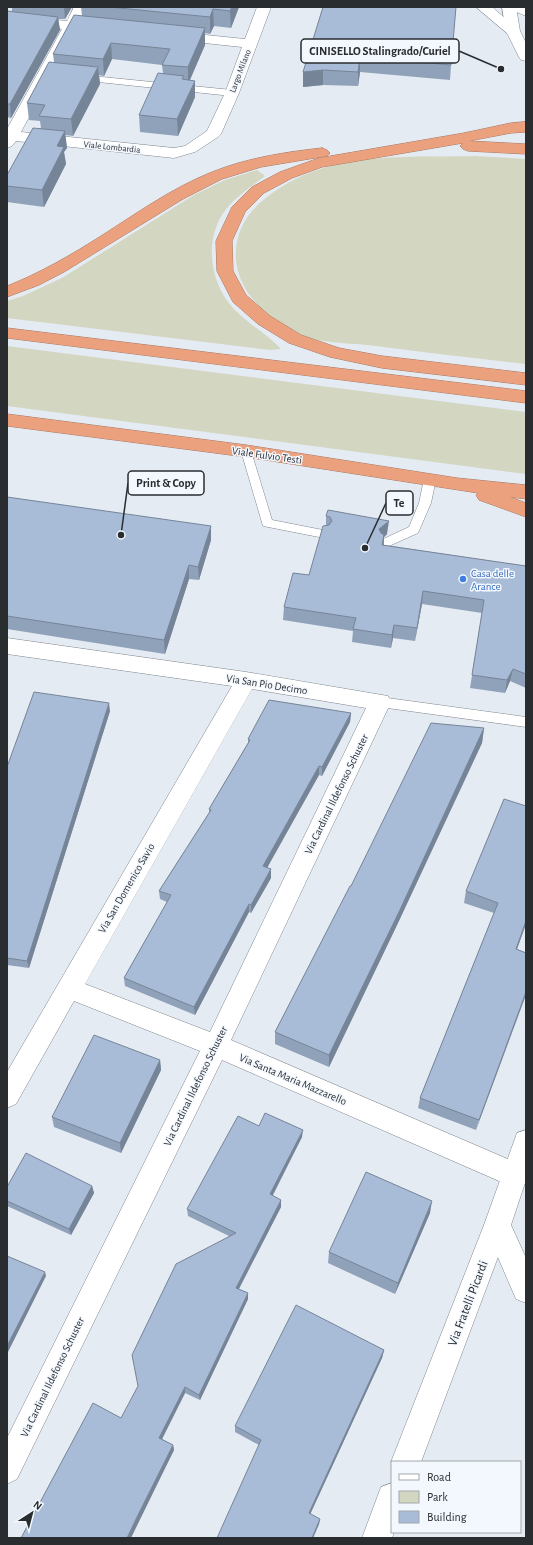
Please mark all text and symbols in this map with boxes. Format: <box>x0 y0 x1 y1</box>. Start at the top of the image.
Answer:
callout: CINISELLO Stalingrado/Curiel <box>301 39 459 63</box>
text: CINISELLO Stalingrado/Curiel <box>309 45 451 57</box>
street label: Largo Milano <box>228 48 253 94</box>
street label: Viale Lombardia <box>83 140 141 155</box>
street label: Viale Fulvio Testi <box>231 445 303 466</box>
callout: Print & Copy <box>128 471 204 495</box>
text: Print & Copy <box>136 477 197 490</box>
callout: Te <box>386 491 413 515</box>
text: Te <box>394 497 405 509</box>
place label: Casa delle Arance <box>471 568 514 592</box>
marker: Casa delle Arance <box>458 574 468 584</box>
street label: Via San Pio Decimo <box>226 673 308 696</box>
street label: Via Cardinal Ildefonso Schuster <box>303 732 371 856</box>
street label: Via San Domenico Savio <box>96 841 157 935</box>
street label: Via Cardinal Ildefonso Schuster <box>162 1024 230 1148</box>
street label: Via Santa Maria Mazzarello <box>237 1052 348 1107</box>
street label: Via Fratelli Picardi <box>446 1259 491 1348</box>
street label: Via Cardinal Ildefonso Schuster <box>19 1315 87 1439</box>
legend <box>391 1461 521 1533</box>
text: Road <box>427 1471 451 1483</box>
text: Park <box>427 1491 448 1503</box>
north arrow <box>12 1493 52 1533</box>
text: N <box>31 1499 44 1512</box>
text: Building <box>427 1511 467 1523</box>

